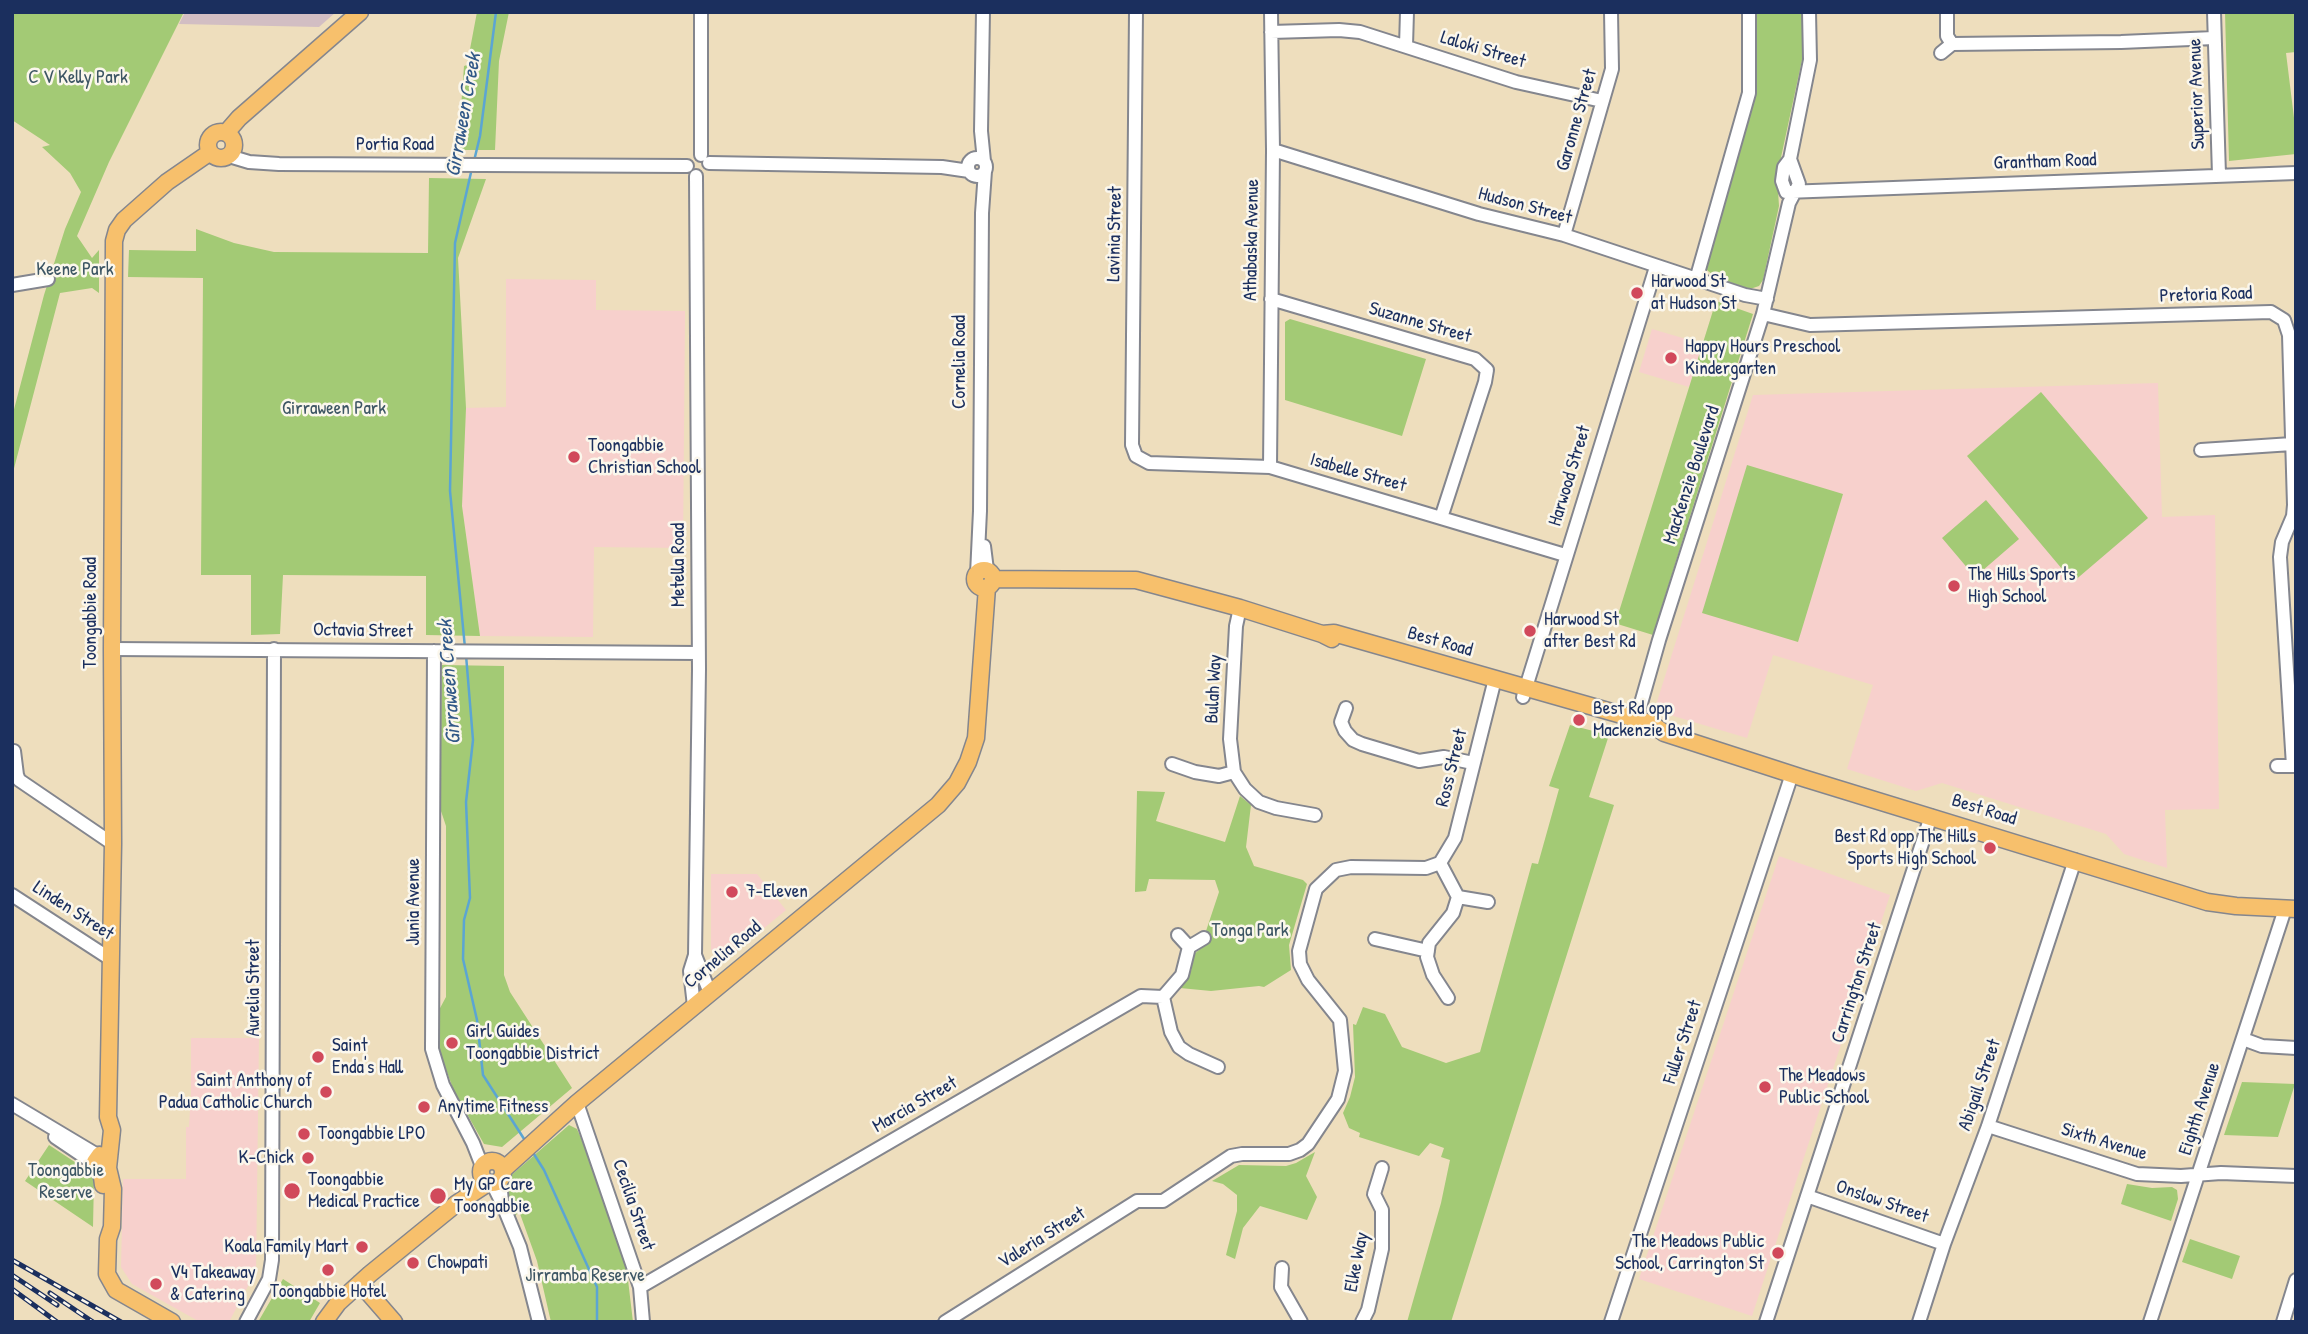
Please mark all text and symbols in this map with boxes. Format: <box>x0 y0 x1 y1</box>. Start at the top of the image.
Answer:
street label: Laloki Street <box>1438 26 1528 74</box>
street label: Superior Avenue <box>2184 38 2210 150</box>
water label: Girraween Creek <box>441 51 487 179</box>
street label: Garonne Street <box>1552 66 1602 174</box>
park label: C V Kelly Park <box>28 67 128 89</box>
street label: Portia Road <box>356 134 434 156</box>
street label: Grantham Road <box>1993 149 2097 175</box>
street label: Athabaska Avenue <box>1240 179 1264 301</box>
street label: Hudson Street <box>1476 183 1574 229</box>
street label: Lavinia Street <box>1103 186 1127 282</box>
park label: Keene Park <box>36 259 114 281</box>
place label: Harwood St at Hudson St <box>1651 271 1736 315</box>
street label: Pretoria Road <box>2159 282 2253 308</box>
marker: Harwood St at Hudson St <box>1629 285 1645 301</box>
street label: Suzanne Street <box>1366 298 1474 348</box>
street label: Cornelia Road <box>949 315 971 409</box>
place label: Happy Hours Preschool Kindergarten <box>1685 336 1840 380</box>
marker: Happy Hours Preschool Kindergarten <box>1663 350 1679 366</box>
park label: Girraween Park <box>282 398 386 420</box>
street label: MacKenzie Boulevard <box>1659 403 1725 547</box>
street label: Harwood Street <box>1544 423 1596 529</box>
place label: Toongabbie Christian School <box>588 435 701 479</box>
street label: Isabelle Street <box>1307 448 1409 498</box>
marker: Toongabbie Christian School <box>566 449 582 465</box>
street label: Metella Road <box>668 523 690 607</box>
street label: Toongabbie Road <box>80 557 102 669</box>
place label: The Hills Sports High School <box>1968 564 2076 608</box>
marker: The Hills Sports High School <box>1946 578 1962 594</box>
place label: Harwood St after Best Rd <box>1544 609 1636 653</box>
street label: Octavia Street <box>313 619 413 643</box>
water label: Girraween Creek <box>433 619 467 745</box>
street label: Best Road <box>1405 622 1475 662</box>
marker: Harwood St after Best Rd <box>1522 623 1538 639</box>
street label: Bulah Way <box>1201 654 1227 724</box>
place label: Best Rd opp Mackenzie Bvd <box>1593 698 1692 742</box>
marker: Best Rd opp Mackenzie Bvd <box>1571 712 1587 728</box>
street label: Ross Street <box>1431 727 1473 809</box>
street label: Best Road <box>1949 789 2019 831</box>
place label: Best Rd opp The Hills Sports High School <box>1834 826 1976 870</box>
marker: Best Rd opp The Hills Sports High School <box>1982 840 1998 856</box>
street label: Junia Avenue <box>403 858 425 946</box>
street label: Linden Street <box>28 876 118 946</box>
place label: 7-Eleven <box>746 881 808 903</box>
marker: 7-Eleven <box>724 884 740 900</box>
street label: Cornelia Road <box>680 916 766 994</box>
park label: Tonga Park <box>1211 920 1289 942</box>
street label: Carrington Street <box>1827 920 1887 1046</box>
street label: Aurelia Street <box>243 939 265 1037</box>
street label: Fuller Street <box>1659 997 1707 1087</box>
place label: Girl Guides Toongabbie District <box>466 1021 599 1065</box>
place label: Saint Enda's Hall <box>332 1035 403 1079</box>
marker: Girl Guides Toongabbie District <box>444 1035 460 1051</box>
street label: Abigail Street <box>1954 1036 2006 1134</box>
marker: Saint Enda's Hall <box>310 1049 326 1065</box>
street label: Eighth Avenue <box>2174 1060 2226 1158</box>
place label: The Meadows Public School <box>1779 1065 1869 1109</box>
place label: Saint Anthony of Padua Catholic Church <box>159 1070 312 1114</box>
street label: Marcia Street <box>869 1072 961 1138</box>
marker: The Meadows Public School <box>1757 1079 1773 1095</box>
marker: Saint Anthony of Padua Catholic Church <box>318 1084 334 1100</box>
place label: Anytime Fitness <box>438 1096 548 1118</box>
marker: Anytime Fitness <box>416 1099 432 1115</box>
street label: Sixth Avenue <box>2058 1118 2150 1166</box>
place label: Toongabbie LPO <box>318 1123 425 1145</box>
marker: Toongabbie LPO <box>296 1126 312 1142</box>
place label: K-Chick <box>238 1147 294 1169</box>
marker: K-Chick <box>300 1150 316 1166</box>
street label: Cecilia Street <box>607 1156 659 1254</box>
park label: Toongabbie Reserve <box>28 1160 104 1204</box>
place label: Toongabbie Medical Practice <box>308 1169 420 1213</box>
place label: My GP Care Toongabbie <box>454 1174 533 1218</box>
street label: Onslow Street <box>1833 1175 1931 1229</box>
marker: Toongabbie Medical Practice <box>282 1181 302 1201</box>
marker: My GP Care Toongabbie <box>428 1186 448 1206</box>
street label: Valeria Street <box>994 1202 1090 1274</box>
street label: Elke Way <box>1340 1230 1374 1294</box>
place label: The Meadows Public School, Carrington St <box>1615 1231 1764 1275</box>
place label: Koala Family Mart <box>224 1236 348 1258</box>
marker: Koala Family Mart <box>354 1239 370 1255</box>
marker: The Meadows Public School, Carrington St <box>1770 1245 1786 1261</box>
place label: Chowpati <box>427 1252 488 1274</box>
marker: Chowpati <box>405 1255 421 1271</box>
place label: V4 Takeaway & Catering <box>170 1262 256 1306</box>
marker: Toongabbie Hotel <box>320 1262 336 1278</box>
park label: Jirramba Reserve <box>525 1265 645 1287</box>
marker: V4 Takeaway & Catering <box>148 1276 164 1292</box>
place label: Toongabbie Hotel <box>270 1281 386 1303</box>

